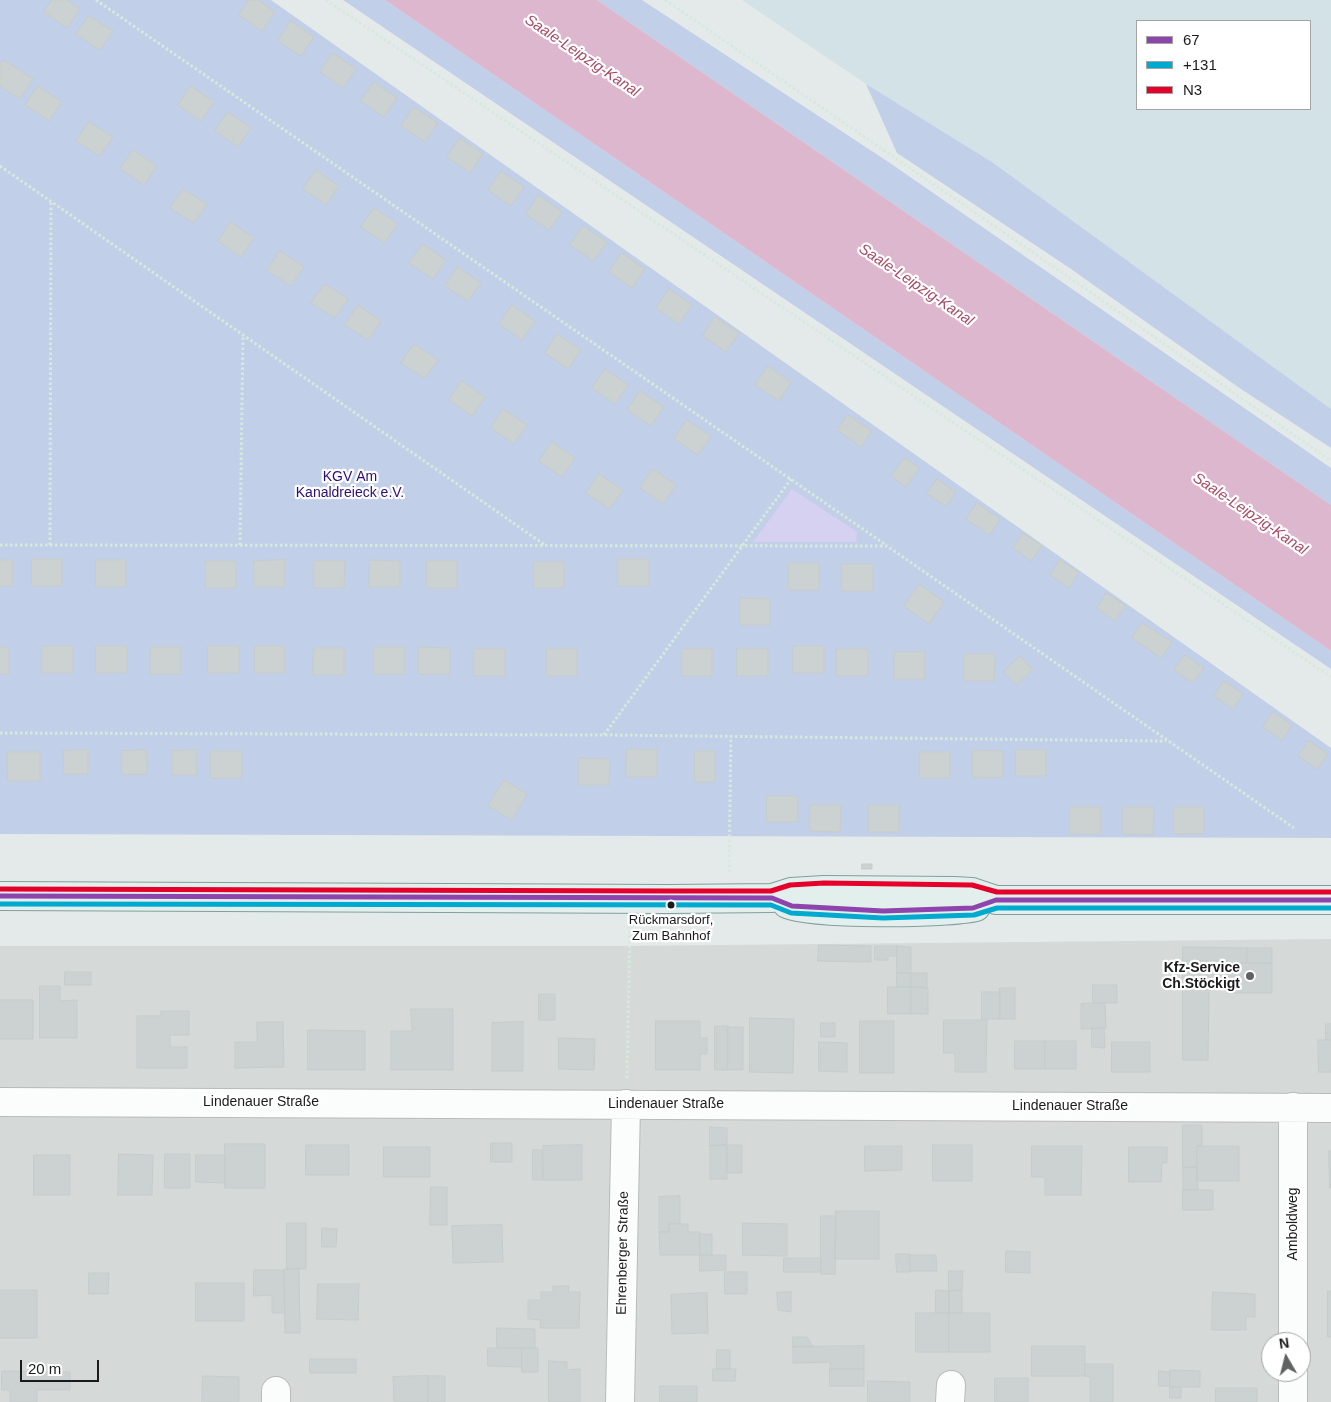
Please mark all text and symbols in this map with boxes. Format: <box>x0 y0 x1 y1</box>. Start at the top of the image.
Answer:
water label: Saale-Leipzig-Kanal <box>521 11 643 101</box>
legend <box>1136 20 1311 110</box>
text: 67 <box>1183 31 1200 48</box>
text: +131 <box>1183 56 1217 73</box>
text: N3 <box>1183 81 1202 98</box>
water label: Saale-Leipzig-Kanal <box>855 240 977 330</box>
park label: KGV Am Kanaldreieck e.V. <box>296 469 404 502</box>
water label: Saale-Leipzig-Kanal <box>1189 469 1311 559</box>
marker: Rückmarsdorf, Zum Bahnhof <box>666 900 676 910</box>
place label: Rückmarsdorf, Zum Bahnhof <box>629 912 713 943</box>
place label: Kfz-Service Ch.Stöckigt <box>1162 960 1240 992</box>
marker: Kfz-Service Ch.Stöckigt <box>1244 970 1256 982</box>
street label: Lindenauer Straße <box>203 1094 319 1110</box>
street label: Lindenauer Straße <box>608 1096 724 1112</box>
street label: Lindenauer Straße <box>1012 1098 1128 1114</box>
street label: Amboldweg <box>1285 1187 1301 1261</box>
street label: Ehrenberger Straße <box>614 1191 632 1315</box>
north arrow <box>1261 1332 1311 1382</box>
text: N <box>1278 1335 1290 1352</box>
scale bar <box>22 1350 101 1382</box>
text: 20 m <box>28 1360 61 1377</box>

